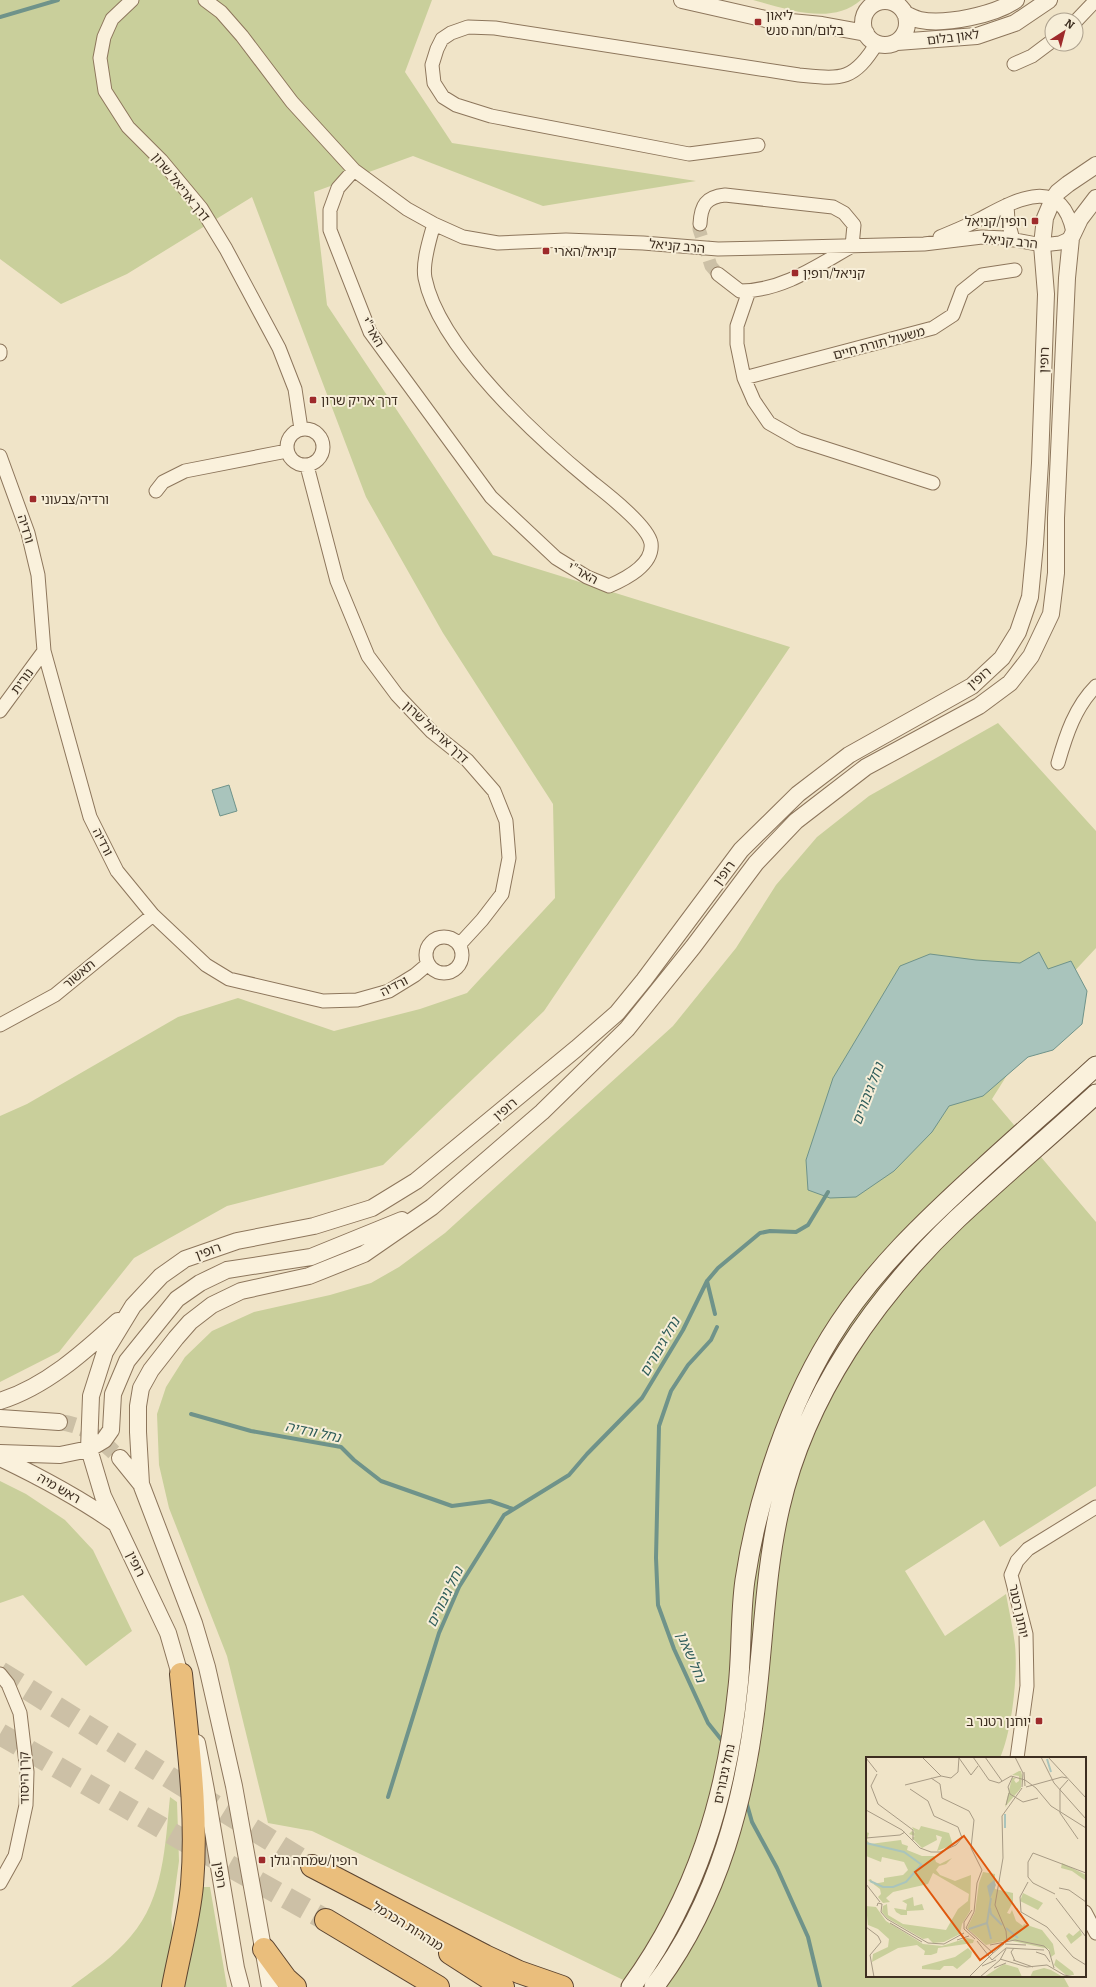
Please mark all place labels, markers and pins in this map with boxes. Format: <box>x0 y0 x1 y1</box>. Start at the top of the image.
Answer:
place label: ליאון בלום/חנה סנש <box>766 8 844 38</box>
marker: ליאון בלום/חנה סנש <box>753 17 763 27</box>
place label: רופין/קניאל <box>965 214 1027 229</box>
marker: רופין/קניאל <box>1030 216 1040 226</box>
place label: קניאל/הארי <box>554 244 617 259</box>
marker: קניאל/הארי <box>541 246 551 256</box>
place label: קניאל/רופין <box>803 266 865 281</box>
marker: קניאל/רופין <box>790 268 800 278</box>
place label: דרך אריק שרון <box>321 393 398 408</box>
marker: דרך אריק שרון <box>308 395 318 405</box>
place label: ורדיה/צבעוני <box>41 492 109 507</box>
marker: ורדיה/צבעוני <box>28 494 38 504</box>
place label: יוחנן רטנר ב <box>966 1714 1031 1729</box>
marker: יוחנן רטנר ב <box>1034 1716 1044 1726</box>
place label: רופין/שמחה גולן <box>270 1853 358 1868</box>
marker: רופין/שמחה גולן <box>257 1855 267 1865</box>

